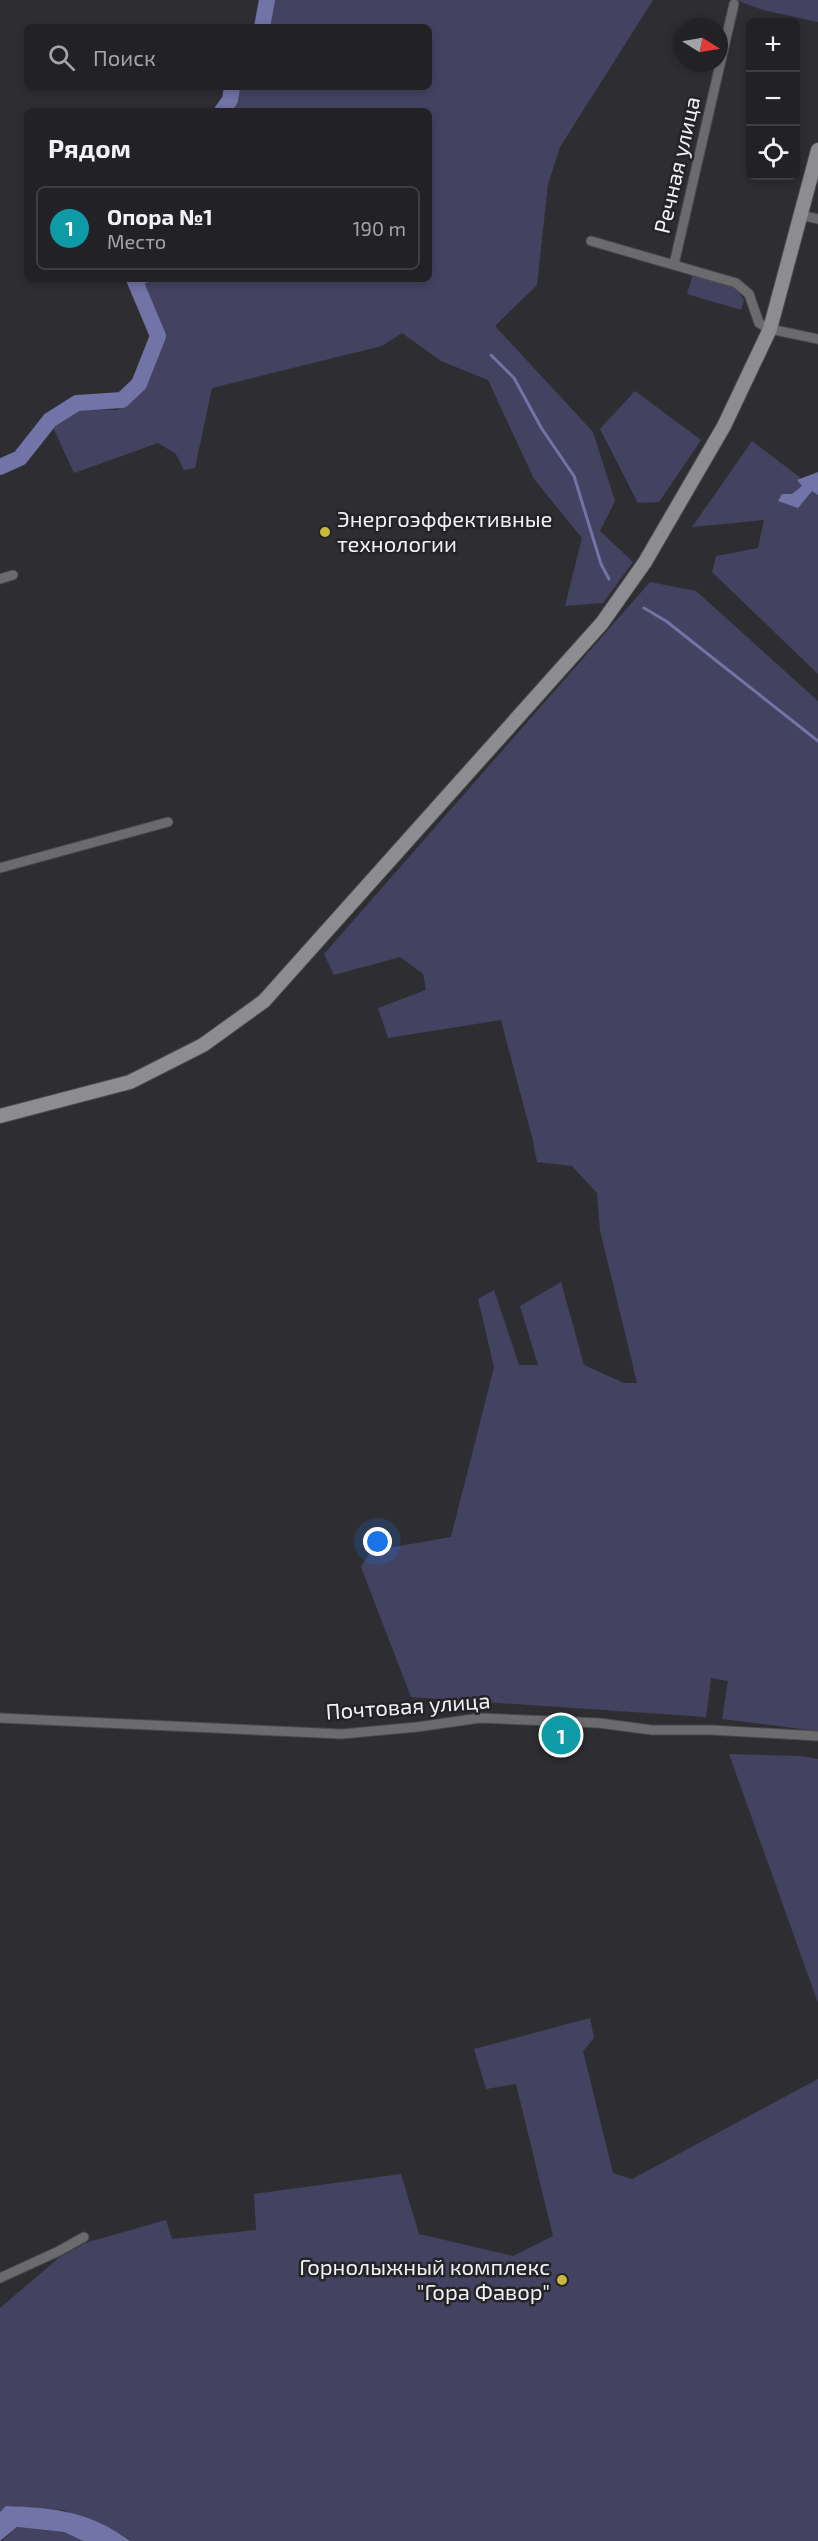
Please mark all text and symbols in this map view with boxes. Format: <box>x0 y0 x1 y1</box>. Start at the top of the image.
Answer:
north arrow <box>674 18 728 72</box>
map controls <box>746 18 800 180</box>
button: + <box>746 18 800 72</box>
search box <box>24 24 432 90</box>
icon: search <box>45 41 78 74</box>
text: Поиск <box>93 44 156 70</box>
button: − <box>746 72 800 126</box>
street label: Речная улица <box>648 94 705 236</box>
button: locate <box>746 126 800 180</box>
text: Рядом <box>48 132 131 163</box>
text: Опора №1 <box>107 203 213 229</box>
text: 1 <box>65 216 74 240</box>
text: 190 m <box>353 216 406 240</box>
text: Место <box>107 229 166 253</box>
place label: Энергоэффективные технологии <box>337 505 552 556</box>
marker: Энергоэффективные технологии <box>318 525 332 539</box>
your location <box>363 1527 392 1556</box>
street label: Почтовая улица <box>325 1686 491 1725</box>
pin: 1 <box>542 1712 580 1758</box>
place label: Горнолыжный комплекс "Гора Фавор" <box>299 2253 550 2304</box>
marker: Горнолыжный комплекс "Гора Фавор" <box>555 2273 569 2287</box>

